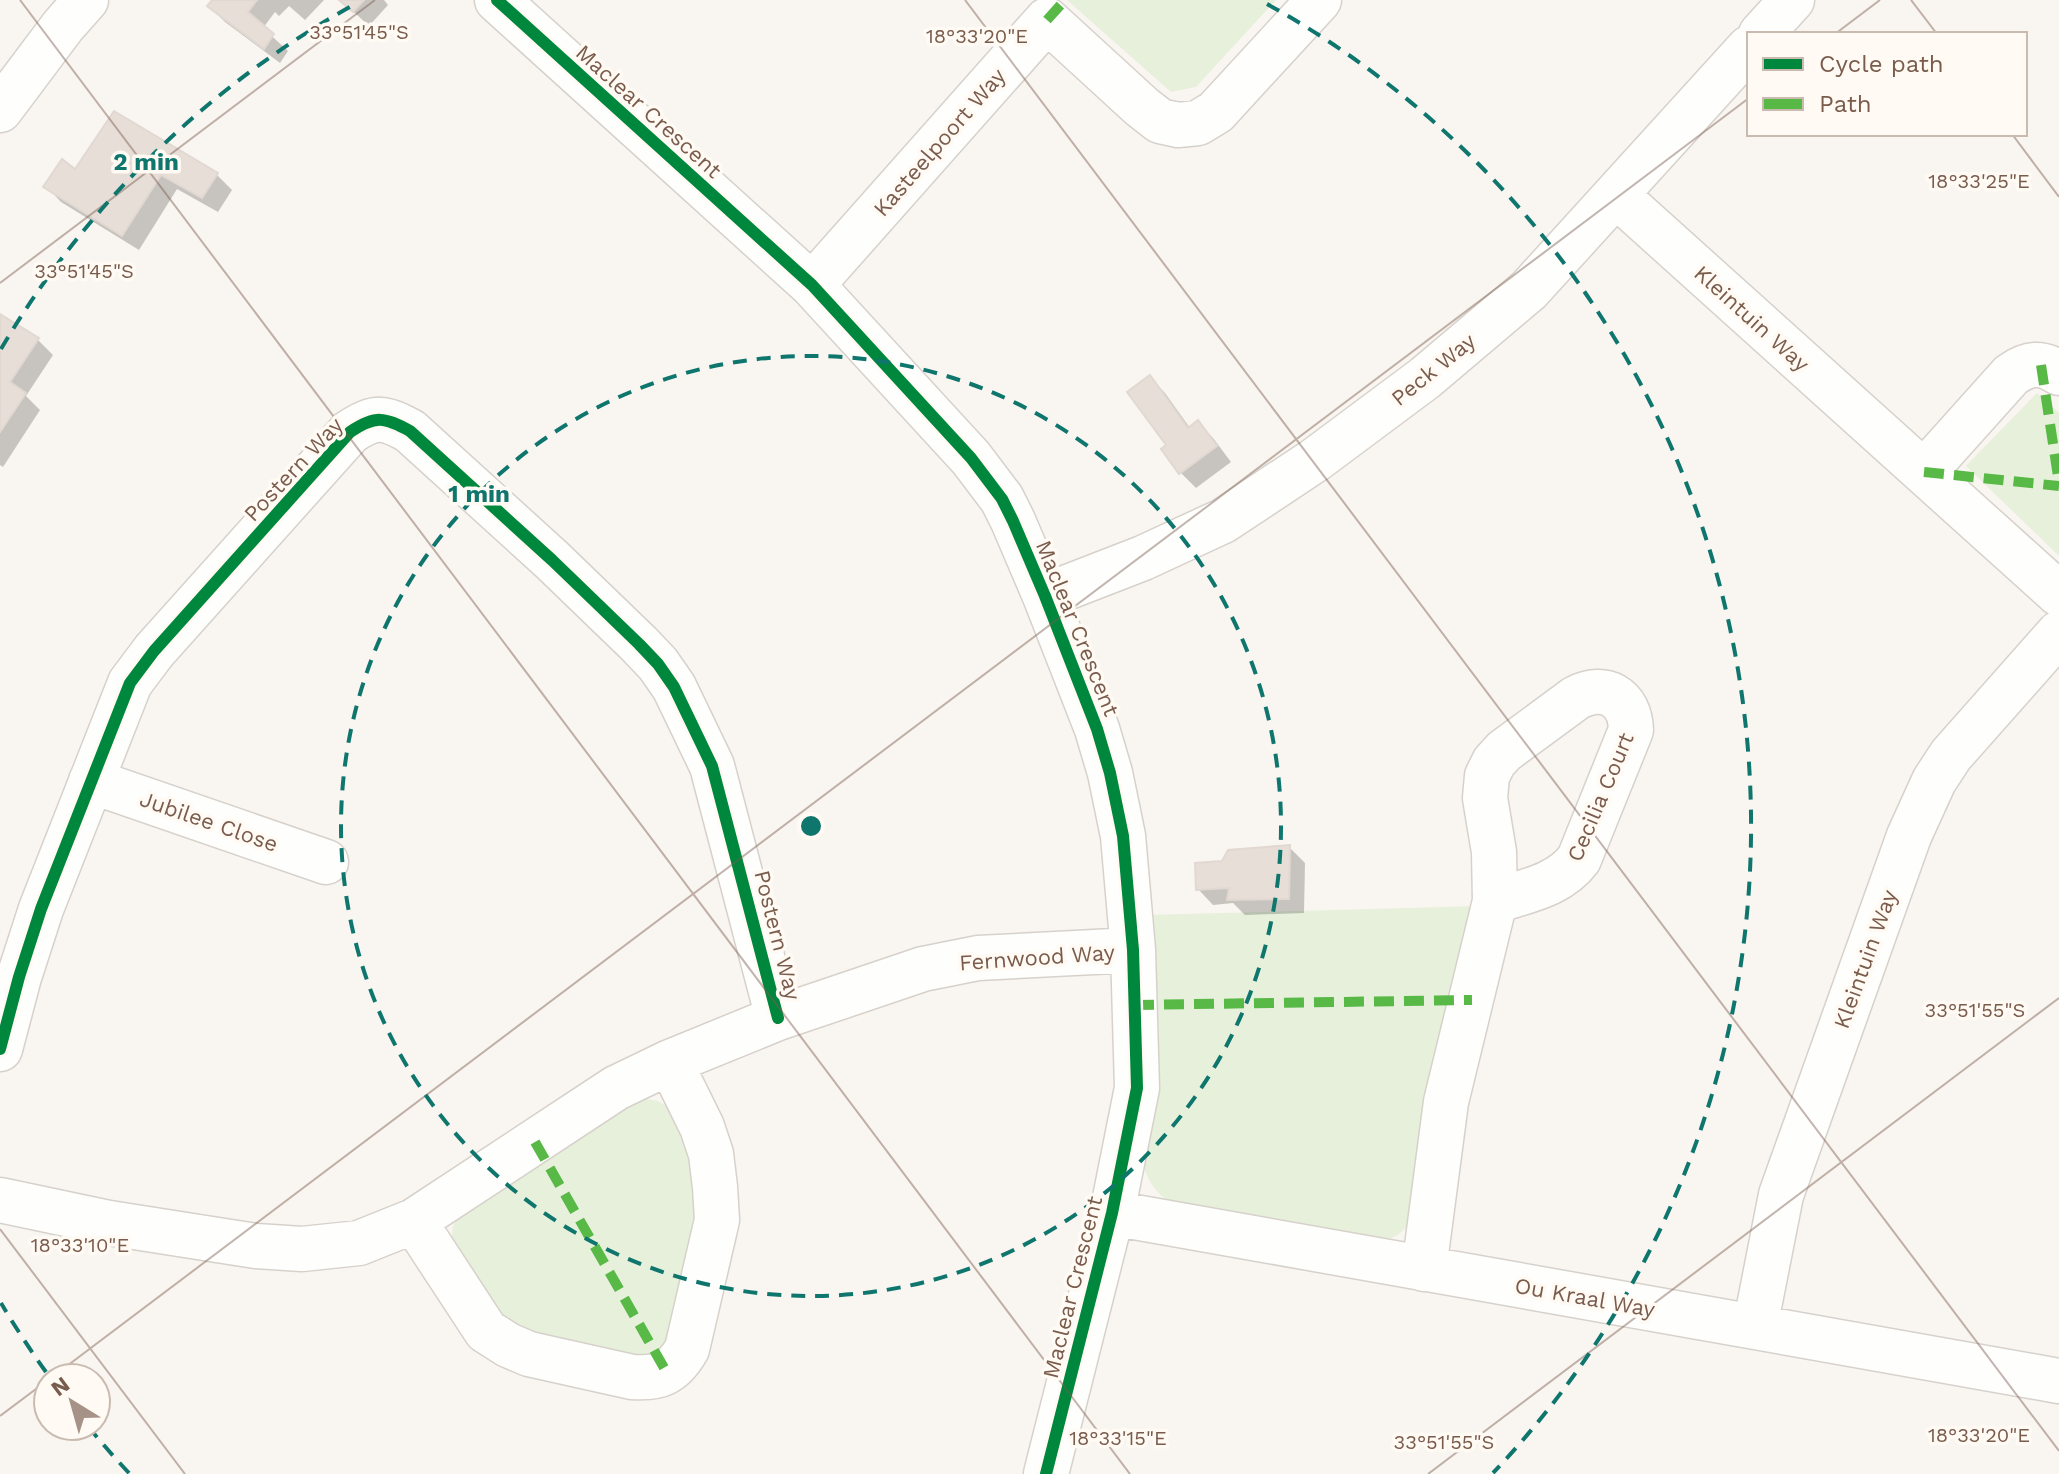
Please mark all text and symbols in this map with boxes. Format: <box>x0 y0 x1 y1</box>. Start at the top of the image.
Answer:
text: 33°51'45"S <box>309 20 409 44</box>
text: 18°33'20"E <box>926 24 1028 48</box>
legend <box>1747 32 2027 136</box>
street label: Maclear Crescent <box>571 40 727 183</box>
text: Cycle path <box>1819 50 1944 78</box>
street label: Kasteelpoort Way <box>868 63 1011 221</box>
text: Path <box>1819 90 1872 118</box>
text: 2 min <box>113 148 179 176</box>
text: 18°33'25"E <box>1928 169 2030 193</box>
text: 33°51'45"S <box>34 259 134 283</box>
street label: Kleintuin Way <box>1689 260 1815 377</box>
street label: Peck Way <box>1386 328 1481 411</box>
street label: Postern Way <box>239 412 348 526</box>
text: 1 min <box>448 480 510 508</box>
street label: Maclear Crescent <box>1031 537 1124 720</box>
street label: Cecilia Court <box>1562 729 1639 865</box>
street label: Jubilee Close <box>136 786 281 857</box>
centre of rings <box>797 812 825 840</box>
street label: Postern Way <box>749 868 806 1003</box>
street label: Kleintuin Way <box>1829 886 1902 1032</box>
street label: Fernwood Way <box>958 940 1116 975</box>
text: 33°51'55"S <box>1925 998 2025 1022</box>
street label: Maclear Crescent <box>1038 1193 1107 1381</box>
text: 18°33'10"E <box>31 1233 129 1257</box>
street label: Ou Kraal Way <box>1513 1273 1658 1322</box>
north arrow <box>32 1362 112 1442</box>
text: N <box>46 1372 74 1401</box>
text: 18°33'20"E <box>1928 1423 2030 1447</box>
text: 18°33'15"E <box>1069 1426 1167 1450</box>
text: 33°51'55"S <box>1394 1430 1494 1454</box>

